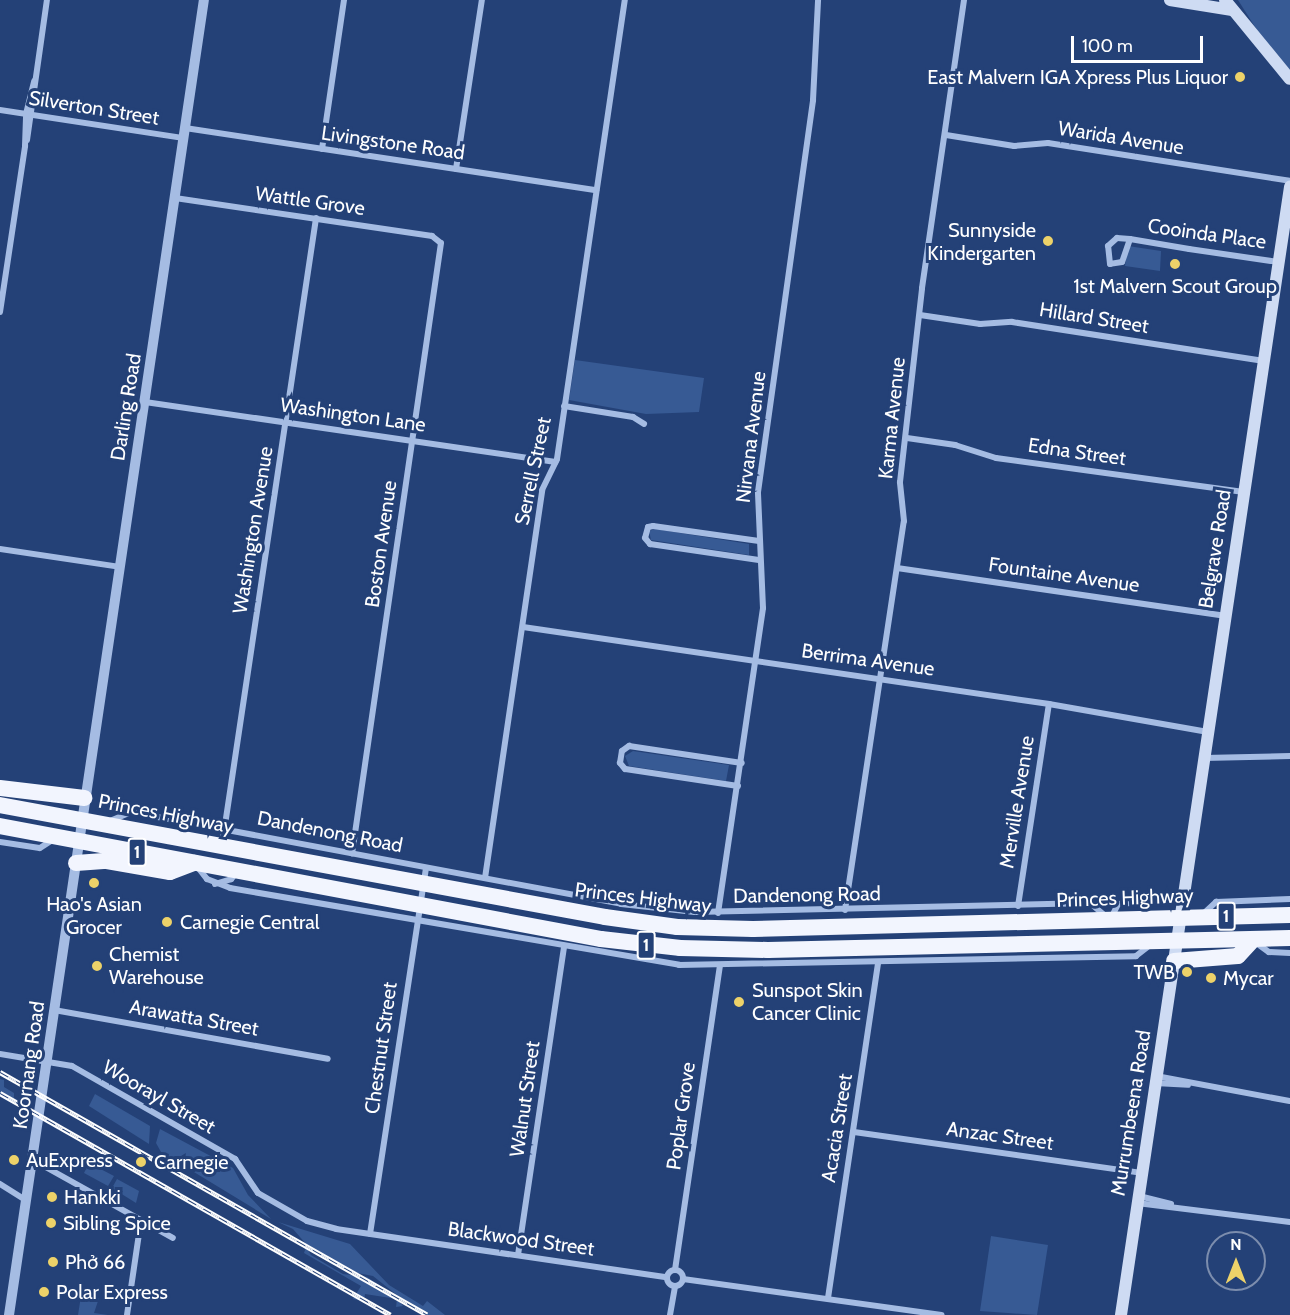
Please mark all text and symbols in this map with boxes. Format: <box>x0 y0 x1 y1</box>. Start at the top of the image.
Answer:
scale bar <box>1074 24 1206 62</box>
text: 100 m <box>1082 35 1133 57</box>
place label: East Malvern IGA Xpress Plus Liquor <box>927 65 1228 89</box>
marker: East Malvern IGA Xpress Plus Liquor <box>1233 70 1247 84</box>
street label: Silverton Street <box>27 86 161 130</box>
street label: Warida Avenue <box>1056 116 1186 160</box>
street label: Livingstone Road <box>320 121 466 165</box>
street label: Wattle Grove <box>254 181 366 221</box>
street label: Cooinda Place <box>1146 214 1268 254</box>
place label: Sunnyside Kindergarten <box>927 218 1036 265</box>
marker: Sunnyside Kindergarten <box>1041 234 1055 248</box>
marker: 1st Malvern Scout Group <box>1168 257 1182 271</box>
place label: 1st Malvern Scout Group <box>1073 274 1277 298</box>
street label: Hillard Street <box>1038 298 1150 338</box>
street label: Darling Road <box>106 352 146 462</box>
street label: Karma Avenue <box>874 356 910 480</box>
street label: Nirvana Avenue <box>731 370 771 504</box>
street label: Washington Lane <box>279 393 427 437</box>
street label: Serrell Street <box>510 415 556 527</box>
street label: Edna Street <box>1027 433 1127 471</box>
street label: Washington Avenue <box>228 445 278 615</box>
street label: Boston Avenue <box>360 479 402 609</box>
street label: Belgrave Road <box>1194 488 1236 610</box>
street label: Fountaine Avenue <box>987 553 1141 597</box>
street label: Berrima Avenue <box>800 639 936 681</box>
street label: Merville Avenue <box>995 734 1039 870</box>
street label: Princes Highway <box>96 789 236 839</box>
street label: Dandenong Road <box>255 806 405 858</box>
road number: 1 <box>126 837 148 867</box>
marker: Hao's Asian Grocer <box>87 876 101 890</box>
street label: Princes Highway <box>573 878 713 918</box>
street label: Dandenong Road <box>733 882 881 908</box>
street label: Princes Highway <box>1056 884 1194 912</box>
place label: Hao's Asian Grocer <box>46 892 142 939</box>
road number: 1 <box>1216 901 1236 931</box>
place label: Carnegie Central <box>180 910 320 934</box>
marker: Carnegie Central <box>158 913 176 931</box>
road number: 1 <box>636 930 656 960</box>
place label: Chemist Warehouse <box>109 942 204 989</box>
marker: Chemist Warehouse <box>90 959 104 973</box>
place label: TWB <box>1133 960 1175 984</box>
marker: TWB <box>1180 965 1194 979</box>
place label: Mycar <box>1223 966 1274 990</box>
marker: Mycar <box>1204 971 1218 985</box>
place label: Sunspot Skin Cancer Clinic <box>752 978 863 1025</box>
street label: Chestnut Street <box>360 981 402 1115</box>
marker: Sunspot Skin Cancer Clinic <box>730 993 748 1011</box>
street label: Arawatta Street <box>128 995 260 1041</box>
street label: Koornang Road <box>8 1000 50 1130</box>
street label: Murrumbeena Road <box>1106 1028 1156 1198</box>
street label: Walnut Street <box>505 1040 545 1158</box>
street label: Woorayl Street <box>98 1055 220 1139</box>
street label: Poplar Grove <box>662 1061 700 1171</box>
street label: Acacia Street <box>817 1072 857 1184</box>
street label: Anzac Street <box>945 1117 1055 1155</box>
place label: AuExpress <box>26 1148 113 1172</box>
place label: Carnegie <box>154 1150 228 1174</box>
marker: AuExpress <box>7 1153 21 1167</box>
marker: Carnegie <box>132 1153 150 1171</box>
place label: Hankki <box>64 1185 121 1209</box>
marker: Hankki <box>45 1190 59 1204</box>
place label: Sibling Spice <box>63 1211 171 1235</box>
marker: Sibling Spice <box>44 1216 58 1230</box>
street label: Blackwood Street <box>446 1217 596 1261</box>
north arrow <box>1206 1231 1266 1291</box>
text: N <box>1230 1235 1242 1254</box>
place label: Phở 66 <box>65 1250 125 1274</box>
marker: Phở 66 <box>46 1255 60 1269</box>
place label: Polar Express <box>56 1280 168 1304</box>
marker: Polar Express <box>37 1285 51 1299</box>

